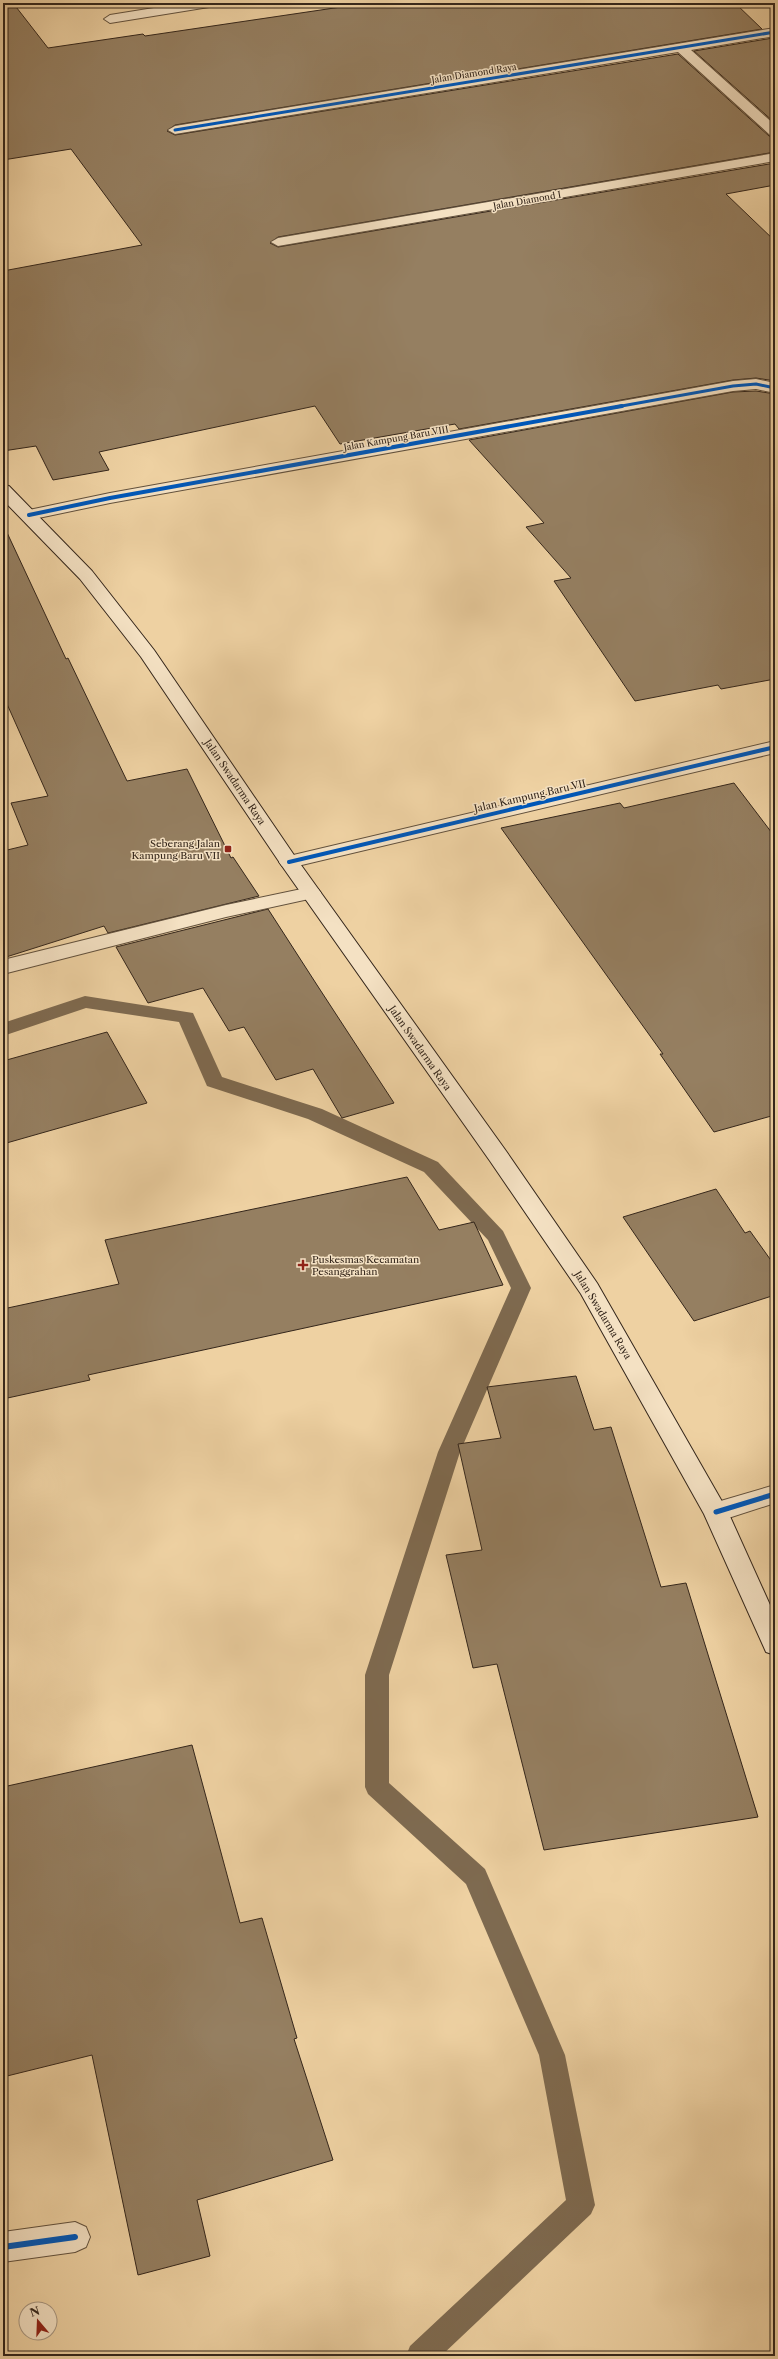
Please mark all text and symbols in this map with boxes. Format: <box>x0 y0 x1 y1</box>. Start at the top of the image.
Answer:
street label: Jalan Diamond Raya <box>429 61 518 85</box>
street label: Jalan Diamond I <box>490 189 562 212</box>
street label: Jalan Kampung Baru VIII <box>341 423 449 453</box>
street label: Jalan Swadarma Raya <box>200 735 269 828</box>
street label: Jalan Kampung Baru VII <box>471 777 587 816</box>
place label: Seberang Jalan Kampung Baru VII <box>131 837 221 862</box>
marker: Seberang Jalan Kampung Baru VII <box>223 844 233 854</box>
street label: Jalan Swadarma Raya <box>385 1001 455 1094</box>
place label: Puskesmas Kecamatan Pesanggrahan <box>312 1253 420 1278</box>
marker: Puskesmas Kecamatan Pesanggrahan <box>297 1259 309 1271</box>
street label: Jalan Swadarma Raya <box>570 1267 635 1362</box>
north arrow <box>18 2301 58 2341</box>
text: N <box>28 2303 42 2320</box>

